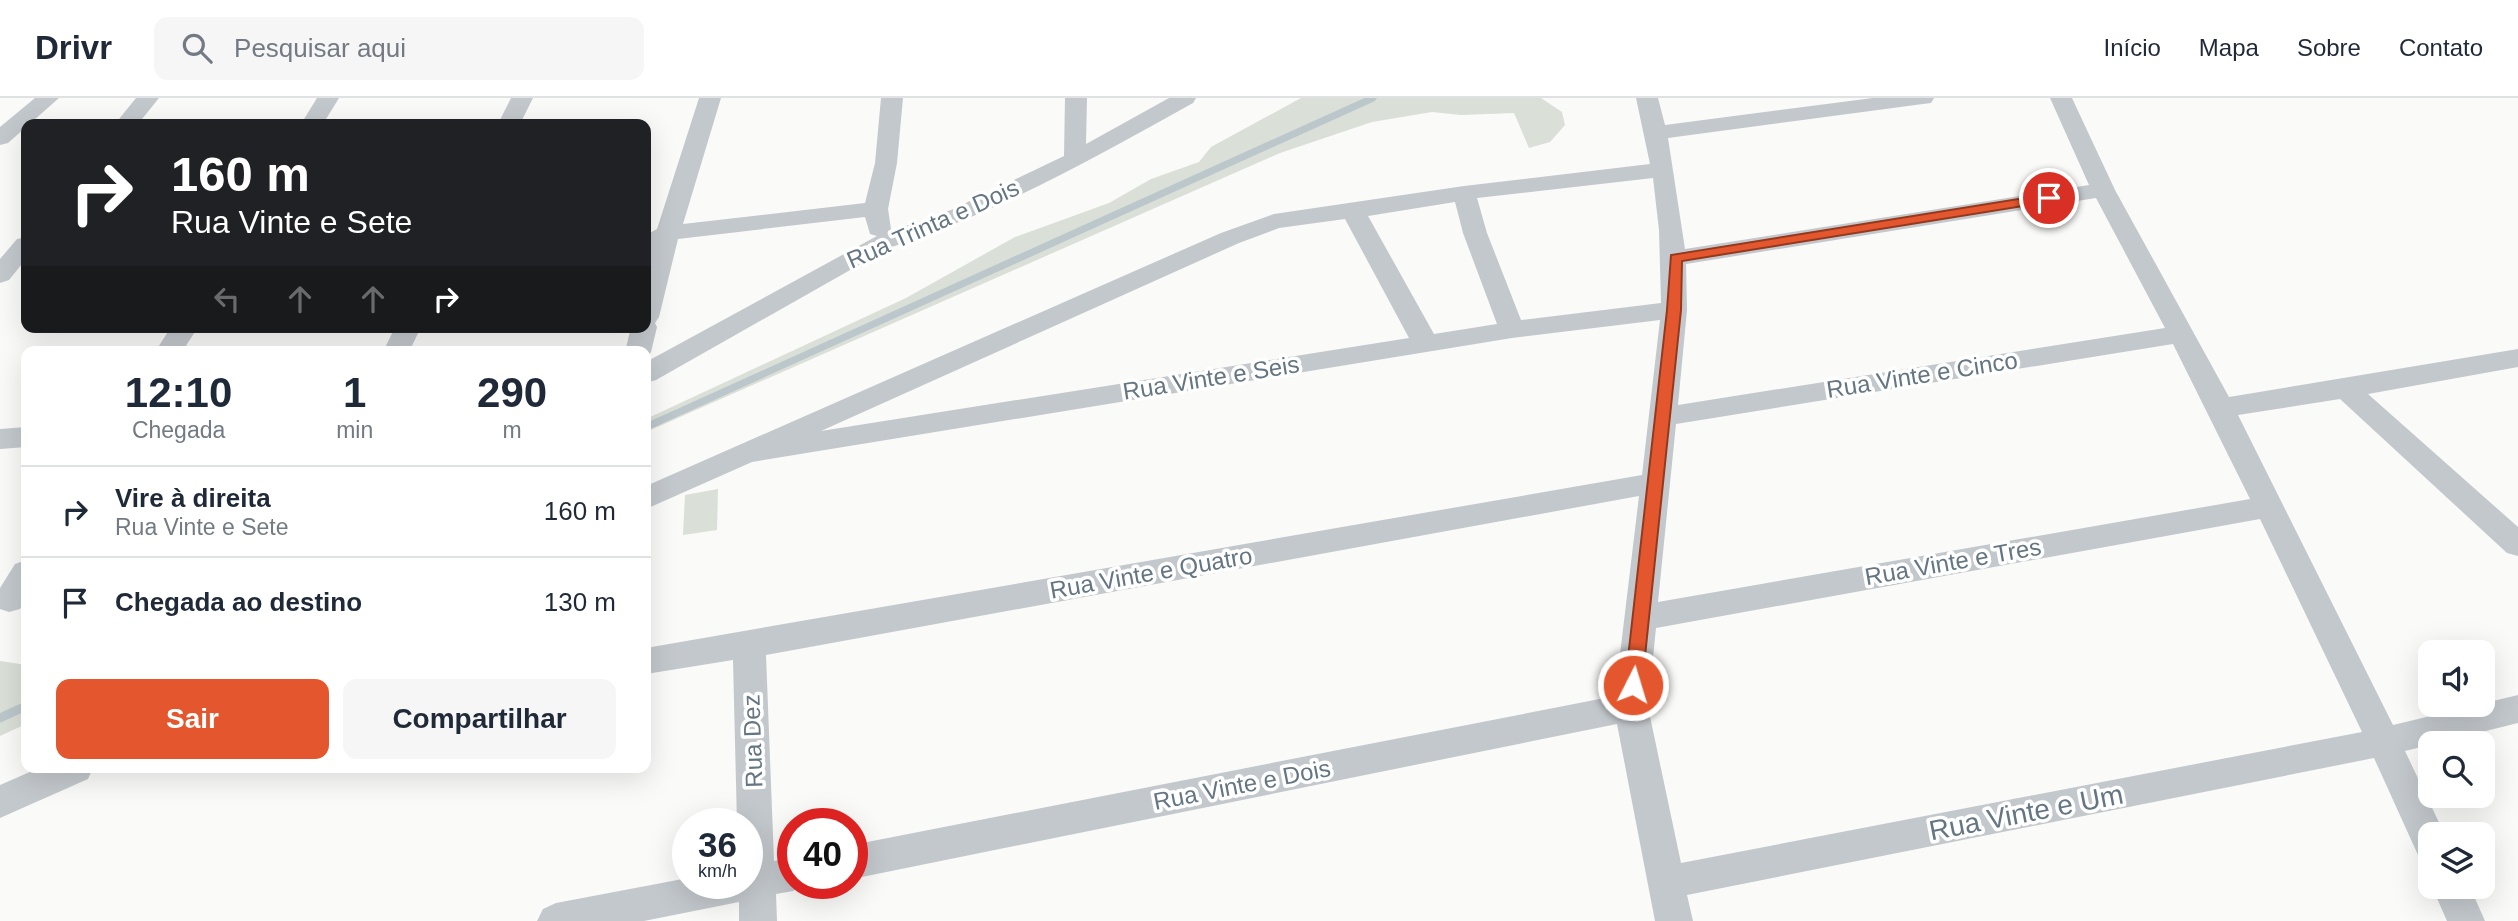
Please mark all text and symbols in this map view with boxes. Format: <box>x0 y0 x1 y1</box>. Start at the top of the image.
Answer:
search box <box>154 17 644 80</box>
text: Drivr <box>35 29 112 66</box>
icon: search <box>178 29 216 67</box>
text: Pesquisar aqui <box>234 33 406 63</box>
text: Início <box>2103 34 2161 61</box>
text: Mapa <box>2199 34 2259 61</box>
text: Sobre <box>2297 34 2361 61</box>
text: Contato <box>2399 34 2483 61</box>
icon: right <box>56 147 147 238</box>
text: 160 m <box>171 147 310 201</box>
pin <box>2019 168 2079 228</box>
street label: Rua Trinta e Dois <box>843 174 1023 274</box>
icon: arrive <box>2030 179 2068 217</box>
text: Rua Vinte e Sete <box>171 204 412 240</box>
icon: left <box>208 280 246 318</box>
icon: ahead <box>281 280 319 318</box>
icon: ahead <box>354 280 392 318</box>
icon: right <box>427 280 465 318</box>
street label: Rua Vinte e Cinco <box>1824 346 2019 403</box>
street label: Rua Vinte e Seis <box>1121 350 1301 405</box>
text: 12:10 <box>125 369 232 416</box>
text: 1 <box>343 369 366 416</box>
text: 290 <box>477 369 547 416</box>
text: Chegada <box>132 417 225 443</box>
text: min <box>336 417 373 443</box>
text: m <box>503 417 522 443</box>
text: Vire à direita <box>115 483 271 513</box>
icon: right <box>56 493 94 531</box>
text: 160 m <box>544 496 616 526</box>
text: Rua Vinte e Sete <box>115 514 288 540</box>
street label: Rua Vinte e Tres <box>1863 533 2043 590</box>
street label: Rua Vinte e Quatro <box>1048 541 1254 604</box>
icon: arrive <box>56 584 94 622</box>
text: Chegada ao destino <box>115 587 362 617</box>
text: 130 m <box>544 587 616 617</box>
map controls <box>2418 640 2495 899</box>
button: sound <box>2418 640 2495 717</box>
position arrow <box>1596 648 1670 722</box>
button: Sair <box>56 679 329 759</box>
button: Compartilhar <box>343 679 616 759</box>
street label: Rua Dez <box>737 694 768 788</box>
button: search <box>2418 731 2495 808</box>
street label: Rua Vinte e Dois <box>1151 754 1333 815</box>
street label: Rua Vinte e Um <box>1926 778 2126 847</box>
speed limit sign: 40 <box>777 808 868 899</box>
button: layers <box>2418 822 2495 899</box>
text: 36 <box>698 825 737 864</box>
text: km/h <box>698 861 737 881</box>

